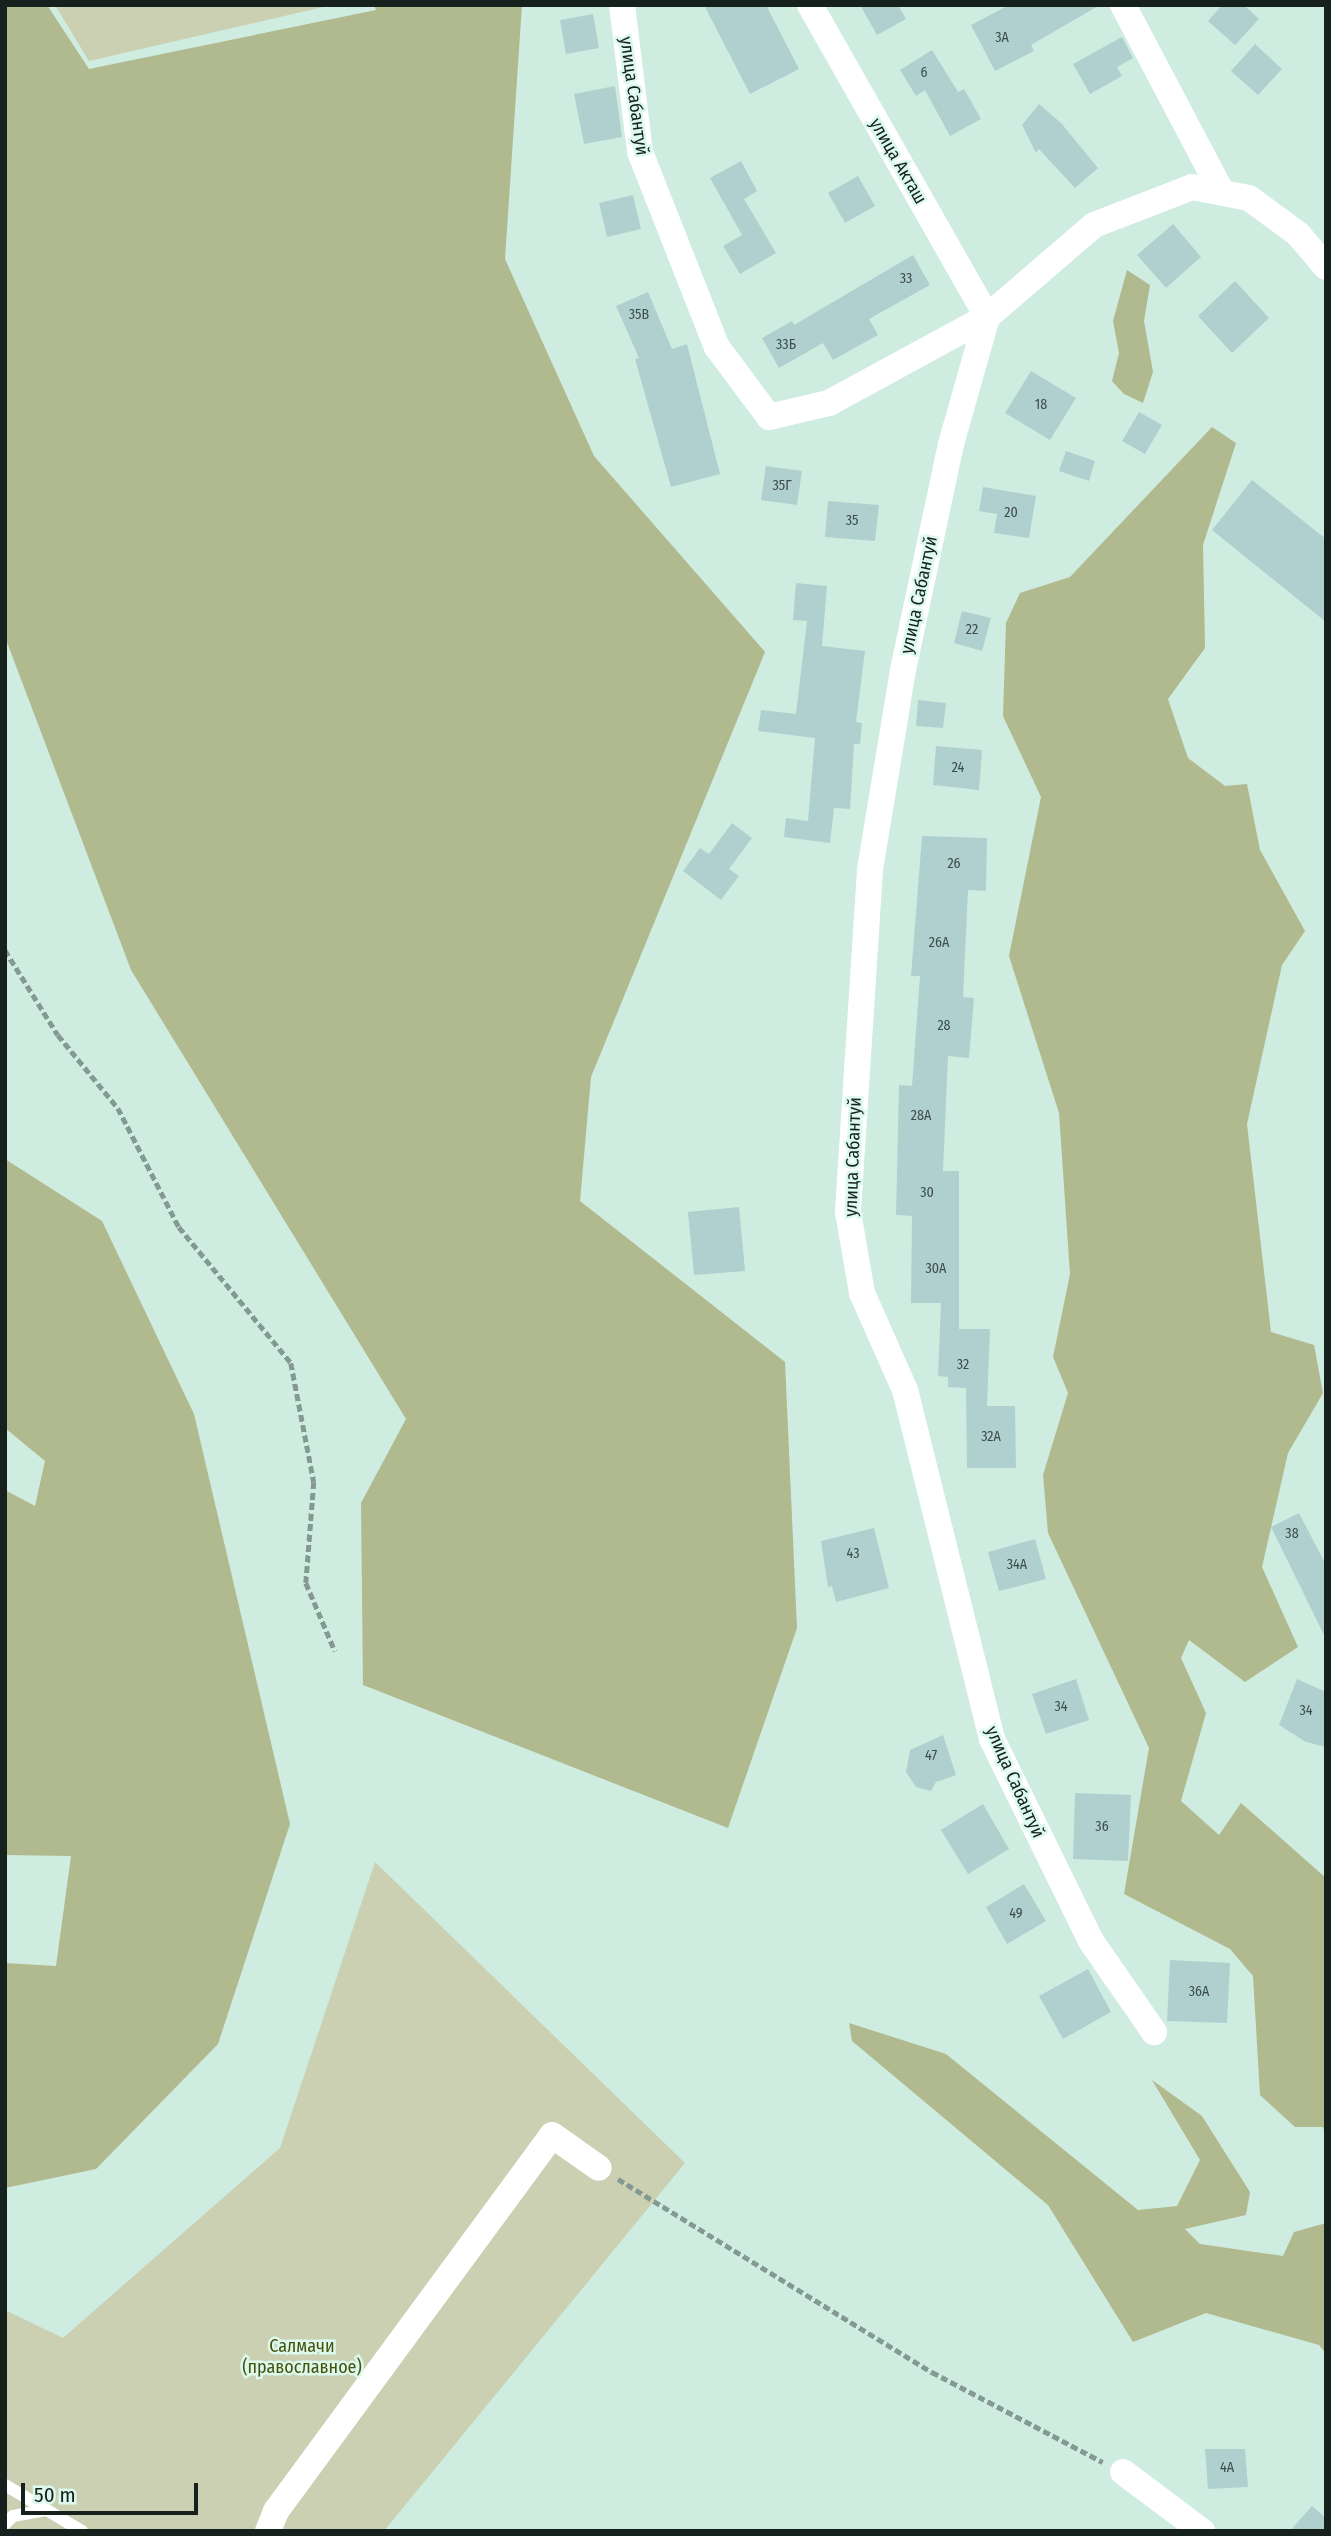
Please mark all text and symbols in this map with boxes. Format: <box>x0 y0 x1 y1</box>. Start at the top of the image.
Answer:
house number: 3А <box>995 30 1009 46</box>
street label: улица Сабантуй <box>615 35 653 157</box>
house number: 6 <box>921 65 927 81</box>
street label: улица Акташ <box>865 114 931 208</box>
house number: 33 <box>900 271 912 287</box>
house number: 35В <box>629 307 649 323</box>
house number: 33Б <box>776 337 796 353</box>
house number: 18 <box>1035 397 1047 413</box>
house number: 35Г <box>772 478 792 494</box>
house number: 20 <box>1004 505 1018 521</box>
house number: 35 <box>846 513 858 529</box>
street label: улица Сабантуй <box>896 534 942 656</box>
house number: 22 <box>966 622 978 638</box>
house number: 24 <box>952 760 964 776</box>
house number: 26 <box>947 856 961 872</box>
house number: 26А <box>929 935 949 951</box>
house number: 28 <box>937 1018 951 1034</box>
street label: улица Сабантуй <box>840 1097 866 1217</box>
house number: 28А <box>911 1108 931 1124</box>
house number: 30 <box>920 1185 934 1201</box>
house number: 30А <box>926 1261 946 1277</box>
house number: 32 <box>957 1357 969 1373</box>
house number: 32А <box>981 1429 1001 1445</box>
house number: 38 <box>1285 1526 1299 1542</box>
house number: 43 <box>847 1546 859 1562</box>
house number: 34А <box>1007 1557 1027 1573</box>
house number: 34 <box>1054 1699 1068 1715</box>
house number: 34 <box>1299 1703 1313 1719</box>
street label: улица Сабантуй <box>981 1723 1049 1841</box>
house number: 47 <box>925 1748 937 1764</box>
house number: 36 <box>1095 1819 1109 1835</box>
house number: 49 <box>1009 1906 1023 1922</box>
house number: 36А <box>1189 1984 1209 2000</box>
park label: Салмачи (православное) <box>242 2336 362 2378</box>
house number: 4А <box>1220 2460 1234 2476</box>
scale bar <box>24 2470 201 2514</box>
text: 50 m <box>34 2482 76 2508</box>

